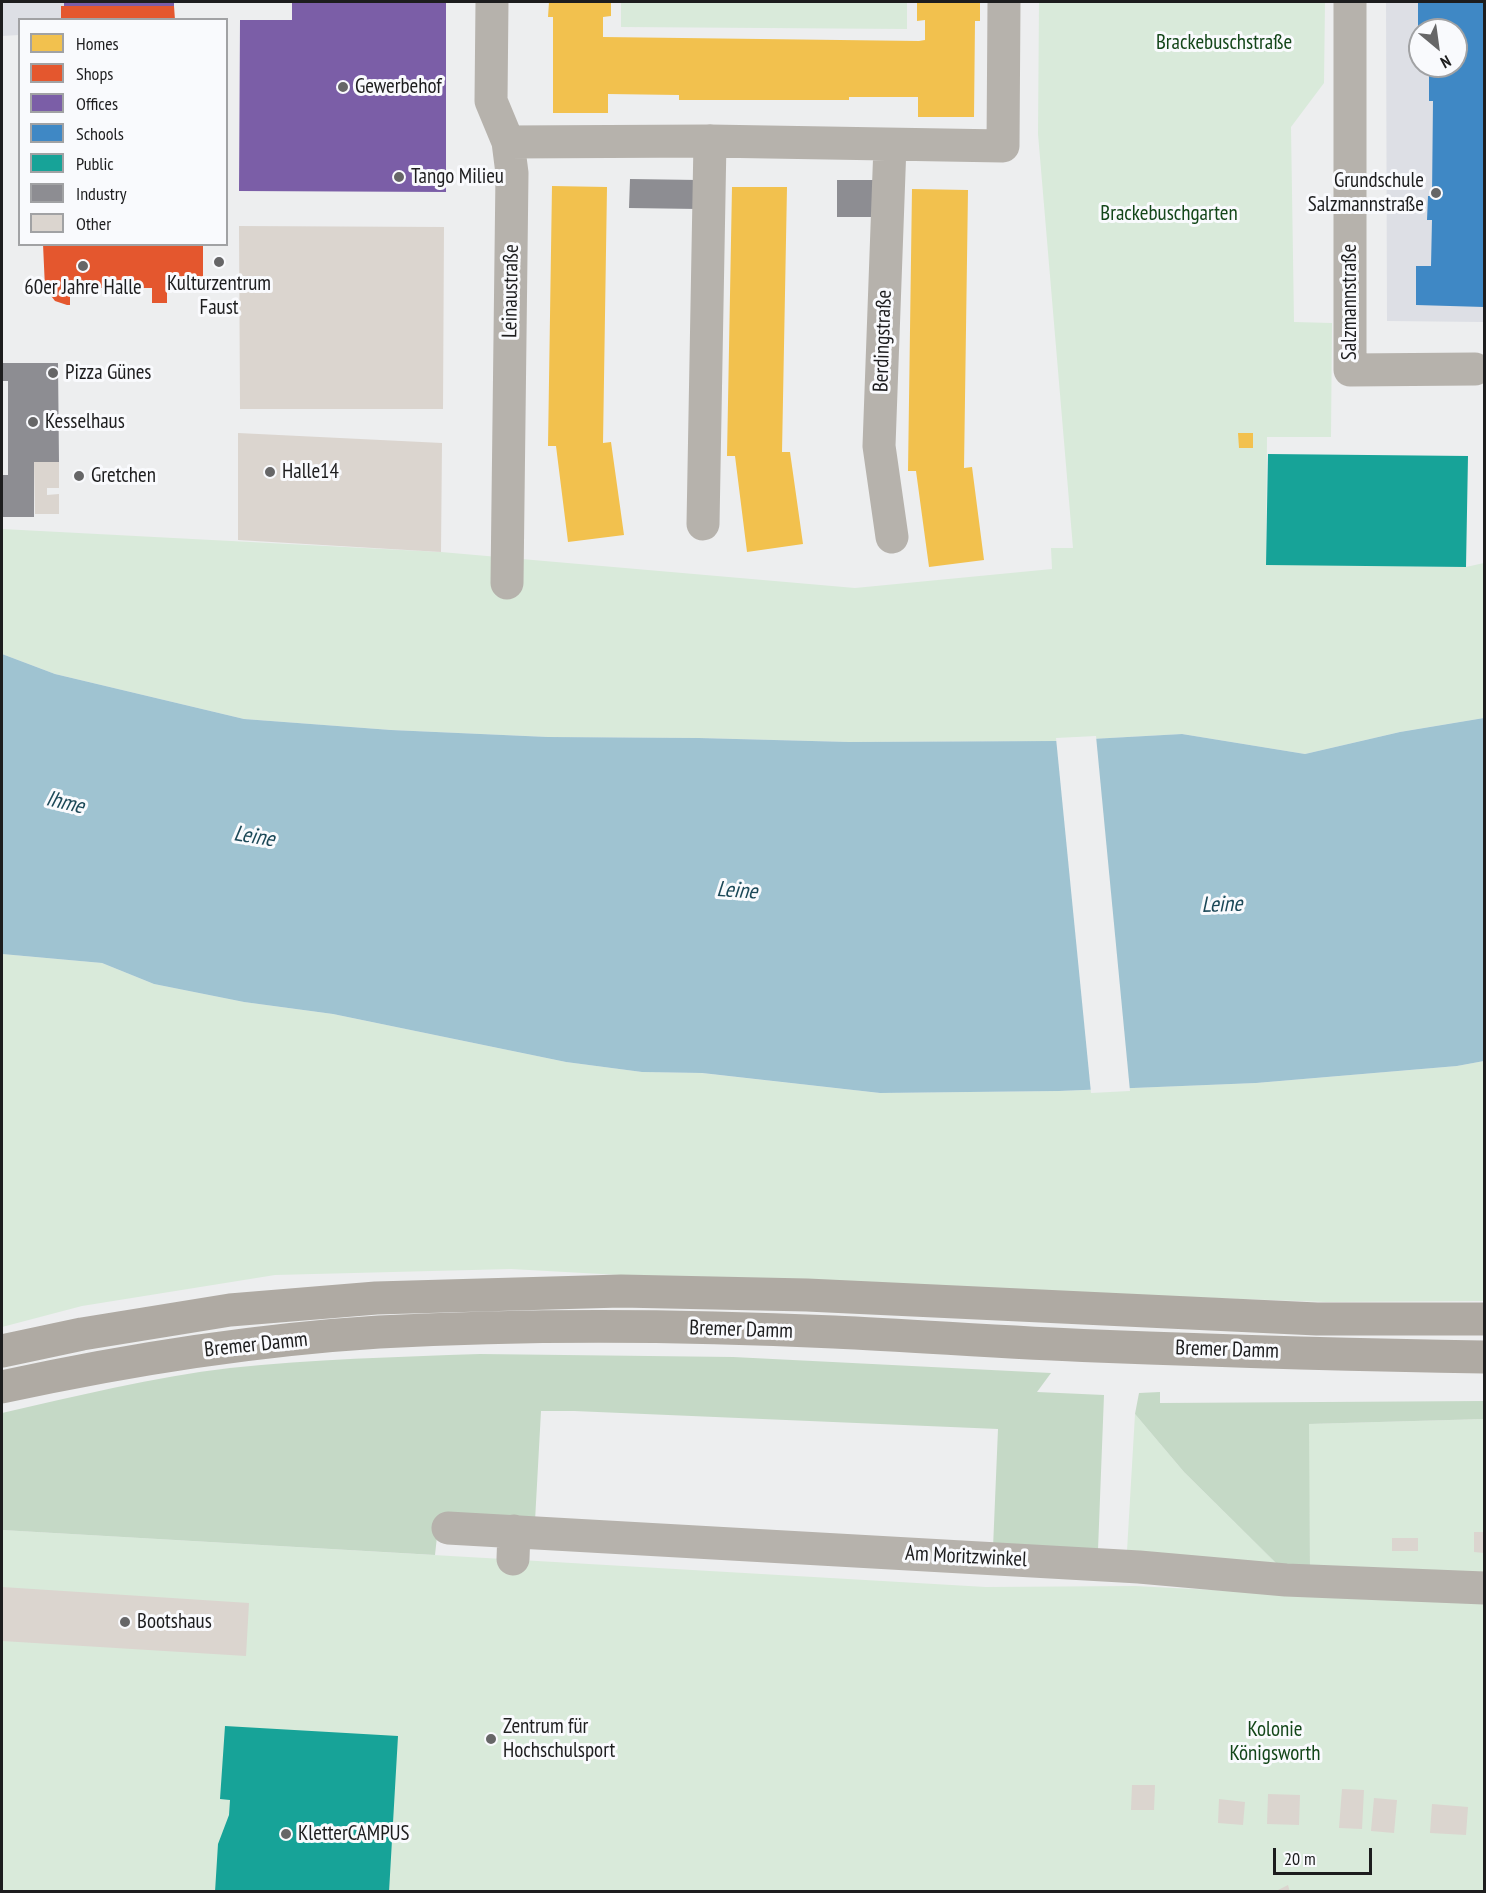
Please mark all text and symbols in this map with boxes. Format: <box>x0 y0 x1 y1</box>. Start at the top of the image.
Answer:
legend <box>18 18 228 246</box>
north arrow <box>1408 18 1468 78</box>
park label: Brackebuschstraße <box>1156 30 1292 56</box>
text: Homes <box>76 32 119 55</box>
text: N <box>1437 51 1454 73</box>
text: Shops <box>76 62 113 85</box>
place label: Gewerbehof <box>355 74 442 100</box>
marker: Gewerbehof <box>336 80 350 94</box>
text: Offices <box>76 92 118 115</box>
text: Schools <box>76 122 124 145</box>
text: Public <box>76 152 114 175</box>
place label: Tango Milieu <box>411 164 504 190</box>
place label: Grundschule Salzmannstraße <box>1308 168 1424 218</box>
marker: Tango Milieu <box>392 170 406 184</box>
text: Industry <box>76 182 126 205</box>
marker: Grundschule Salzmannstraße <box>1429 186 1443 200</box>
park label: Brackebuschgarten <box>1100 201 1238 227</box>
text: Other <box>76 212 111 235</box>
street label: Leinaustraße <box>498 244 524 338</box>
street label: Salzmannstraße <box>1337 244 1363 360</box>
marker: Kulturzentrum Faust <box>212 255 226 269</box>
marker: 60er Jahre Halle <box>76 259 90 273</box>
place label: Kulturzentrum Faust <box>167 271 271 321</box>
place label: 60er Jahre Halle <box>24 275 142 301</box>
street label: Berdingstraße <box>869 289 897 393</box>
place label: Pizza Günes <box>65 360 151 386</box>
marker: Pizza Günes <box>46 366 60 380</box>
place label: Kesselhaus <box>45 409 125 435</box>
marker: Kesselhaus <box>26 415 40 429</box>
place label: Halle14 <box>282 459 339 485</box>
place label: Gretchen <box>91 463 156 489</box>
marker: Halle14 <box>263 465 277 479</box>
marker: Gretchen <box>72 469 86 483</box>
water label: Ihme <box>43 786 87 820</box>
water label: Leine <box>232 821 276 853</box>
water label: Leine <box>716 876 758 906</box>
water label: Leine <box>1201 891 1243 919</box>
street label: Bremer Damm <box>689 1316 793 1344</box>
street label: Bremer Damm <box>203 1327 309 1363</box>
street label: Bremer Damm <box>1175 1336 1279 1364</box>
street label: Am Moritzwinkel <box>905 1541 1027 1573</box>
place label: Bootshaus <box>137 1609 212 1635</box>
marker: Bootshaus <box>118 1615 132 1629</box>
place label: Zentrum für Hochschulsport <box>503 1714 615 1764</box>
park label: Kolonie Königsworth <box>1229 1717 1321 1767</box>
marker: Zentrum für Hochschulsport <box>484 1732 498 1746</box>
place label: KletterCAMPUS <box>298 1821 410 1847</box>
marker: KletterCAMPUS <box>279 1827 293 1841</box>
scale bar <box>1276 1836 1375 1874</box>
text: 20 m <box>1284 1847 1316 1870</box>

